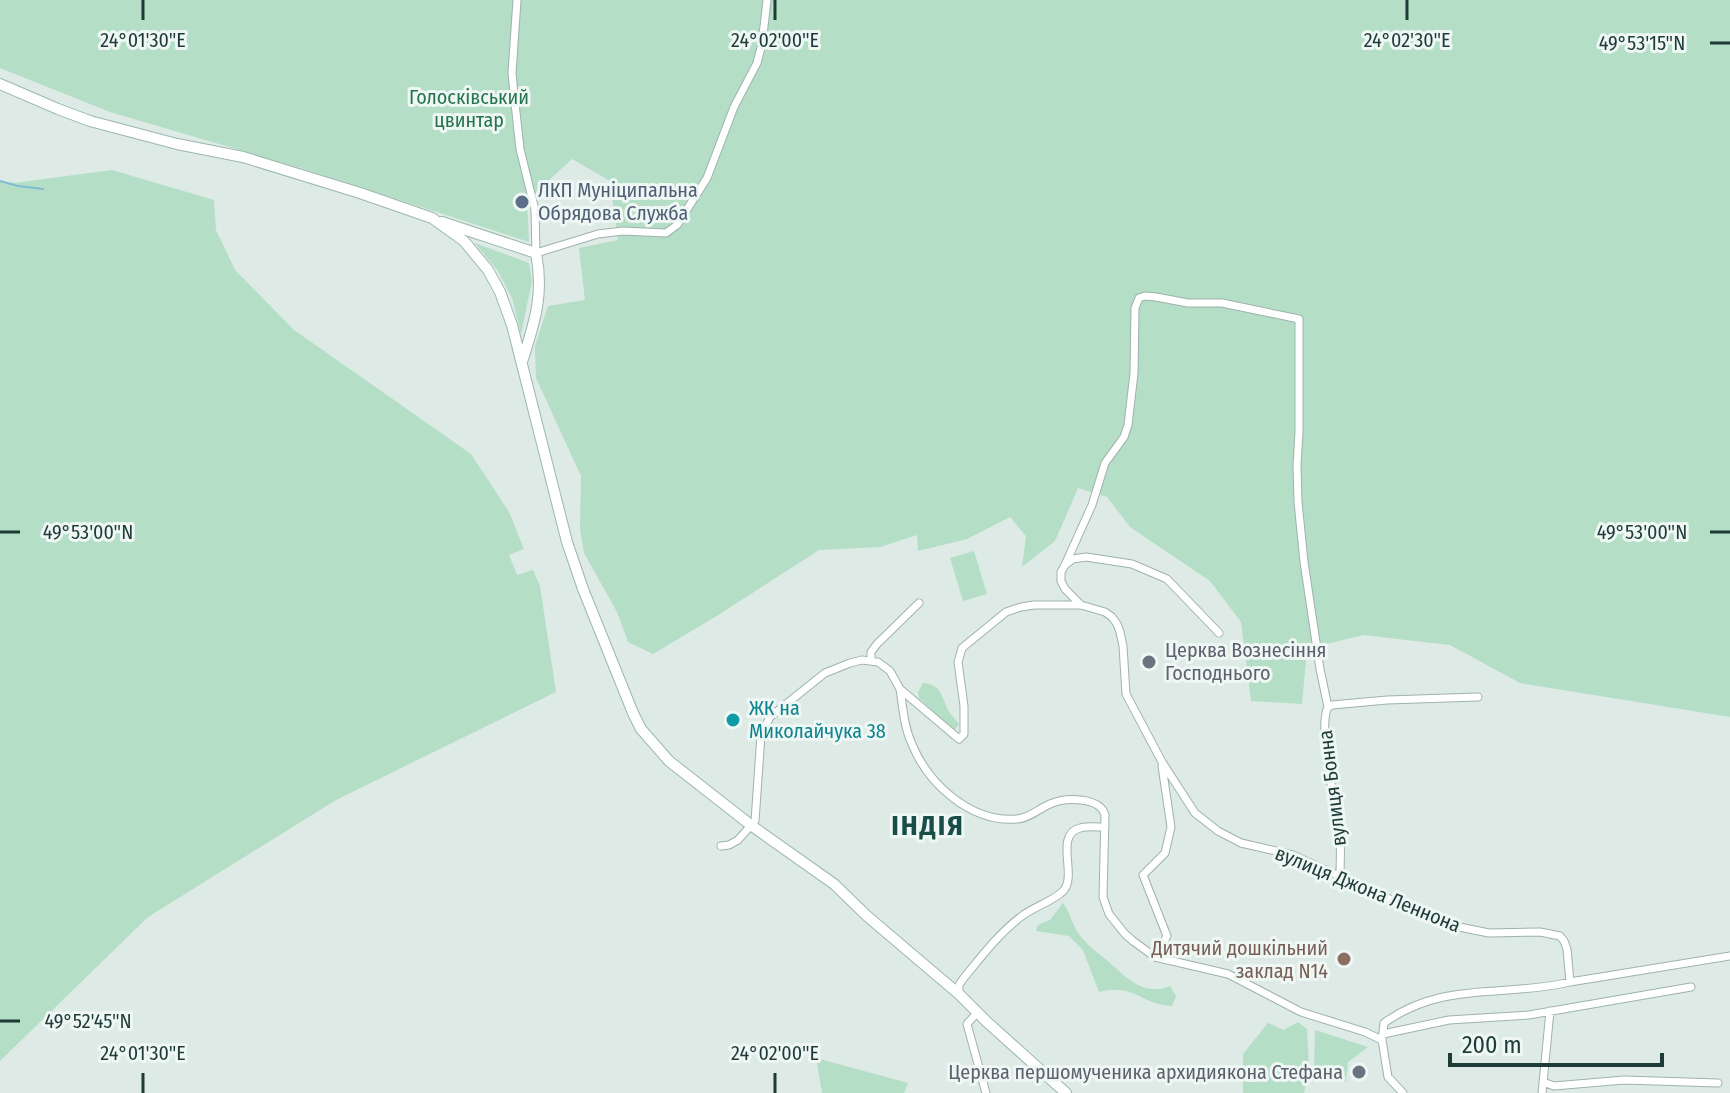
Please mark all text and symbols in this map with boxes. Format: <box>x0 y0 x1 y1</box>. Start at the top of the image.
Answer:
text: 24°01'30"E <box>100 28 186 52</box>
text: 24°02'00"E <box>731 28 819 52</box>
text: 24°02'30"E <box>1364 28 1450 52</box>
text: 49°53'15"N <box>1599 31 1685 55</box>
park label: Голосківський цвинтар <box>409 85 529 132</box>
place label: ЛКП Муніципальна Обрядова Служба <box>538 178 698 225</box>
marker: ЛКП Муніципальна Обрядова Служба <box>513 193 531 211</box>
text: 49°53'00"N <box>43 520 133 544</box>
text: 49°53'00"N <box>1597 520 1687 544</box>
place label: Церква Вознесіння Господнього <box>1165 638 1327 685</box>
marker: Церква Вознесіння Господнього <box>1140 653 1158 671</box>
place label: ЖК на Миколайчука 38 <box>749 696 886 743</box>
marker: ЖК на Миколайчука 38 <box>724 711 742 729</box>
street label: вулиця Бонна <box>1313 729 1351 847</box>
district label: ІНДІЯ <box>891 809 965 842</box>
street label: вулиця Джона Леннона <box>1272 841 1464 937</box>
place label: Дитячий дошкільний заклад N14 <box>1150 936 1328 983</box>
marker: Дитячий дошкільний заклад N14 <box>1335 950 1353 968</box>
text: 49°52'45"N <box>44 1009 132 1033</box>
scale bar <box>1450 1017 1662 1067</box>
text: 200 m <box>1462 1031 1522 1059</box>
text: 24°01'30"E <box>100 1041 186 1065</box>
text: 24°02'00"E <box>731 1041 819 1065</box>
place label: Церква першомученика архидиякона Стефана <box>948 1060 1343 1084</box>
marker: Церква першомученика архидиякона Стефана <box>1350 1063 1368 1081</box>

